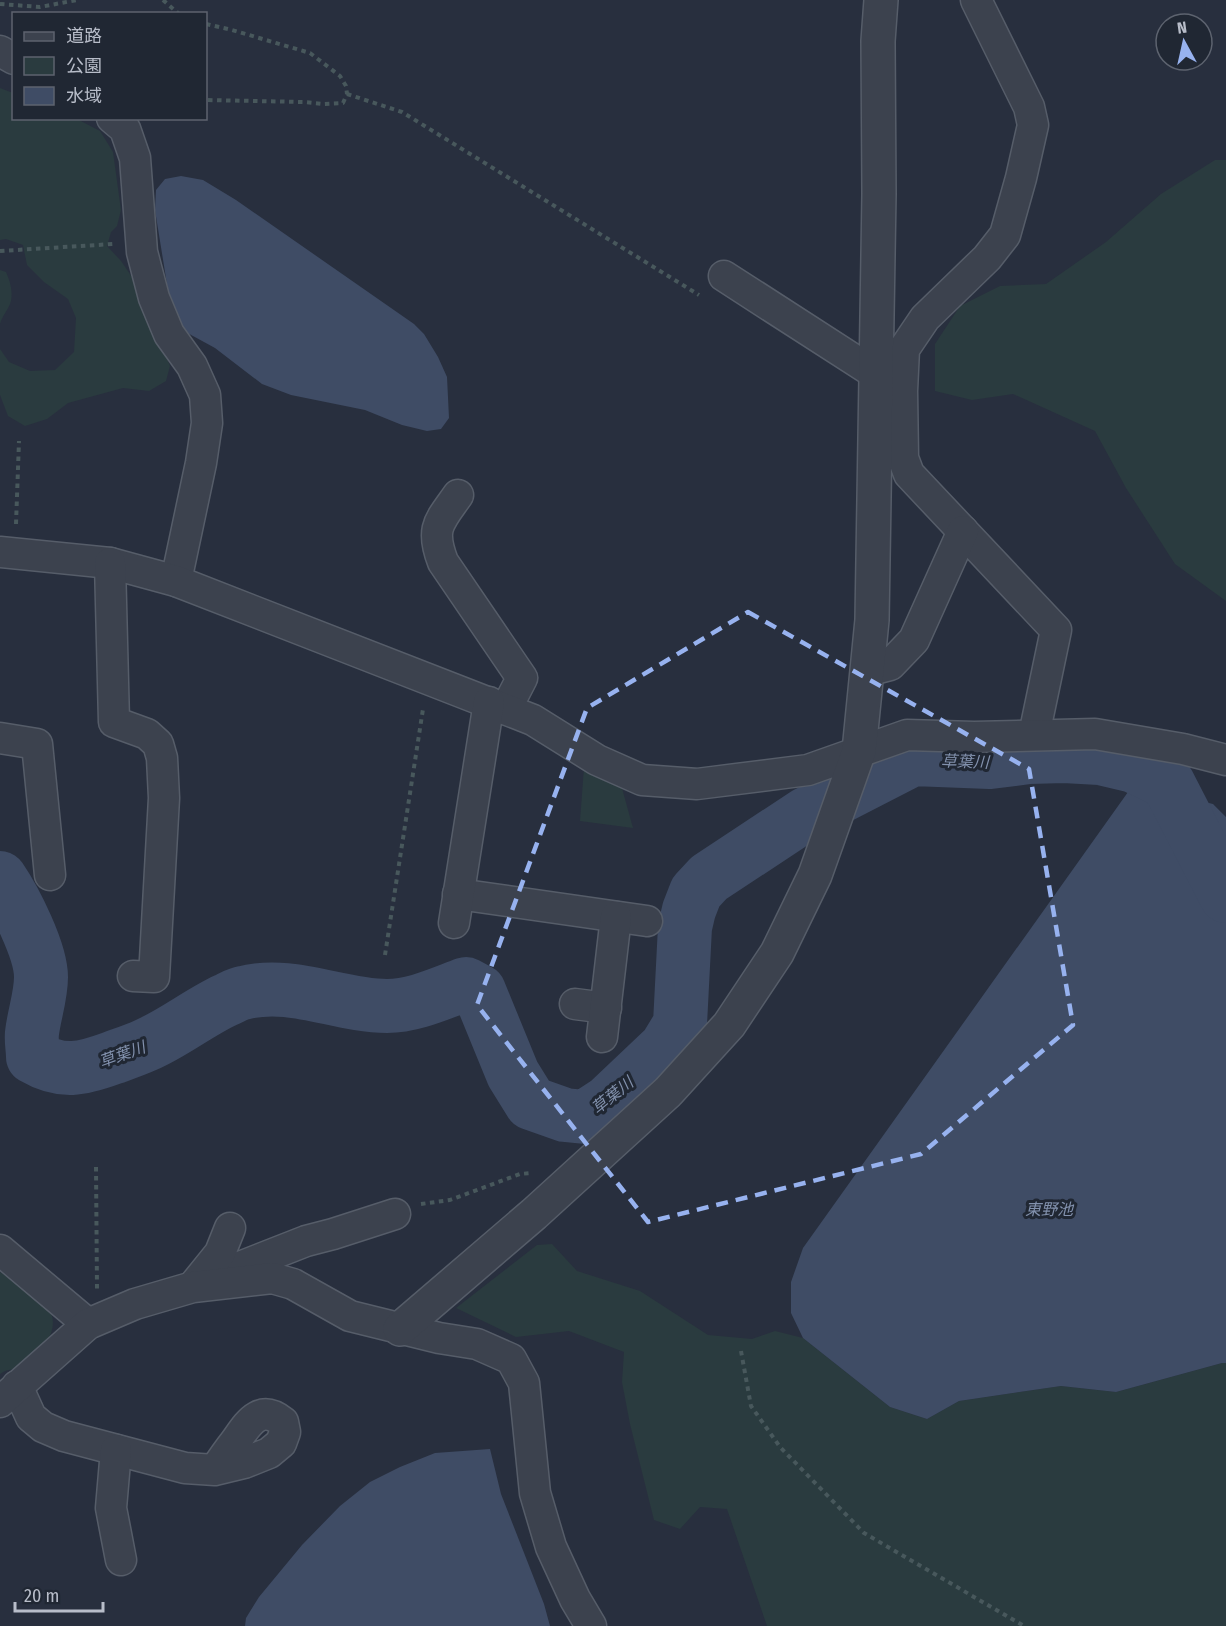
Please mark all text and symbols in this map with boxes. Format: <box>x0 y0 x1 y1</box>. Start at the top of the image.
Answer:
legend <box>12 12 207 120</box>
north arrow <box>1154 12 1214 72</box>
text: N <box>1176 18 1188 38</box>
text: 道路 <box>66 25 102 47</box>
text: 公園 <box>66 55 102 77</box>
text: 水域 <box>66 85 102 107</box>
water label: 草葉川 <box>941 751 991 772</box>
water label: 草葉川 <box>96 1037 150 1072</box>
water label: 草葉川 <box>588 1072 638 1118</box>
water label: 東野池 <box>1025 1200 1075 1219</box>
scale bar <box>15 1575 104 1613</box>
text: 20 m <box>24 1585 59 1607</box>

